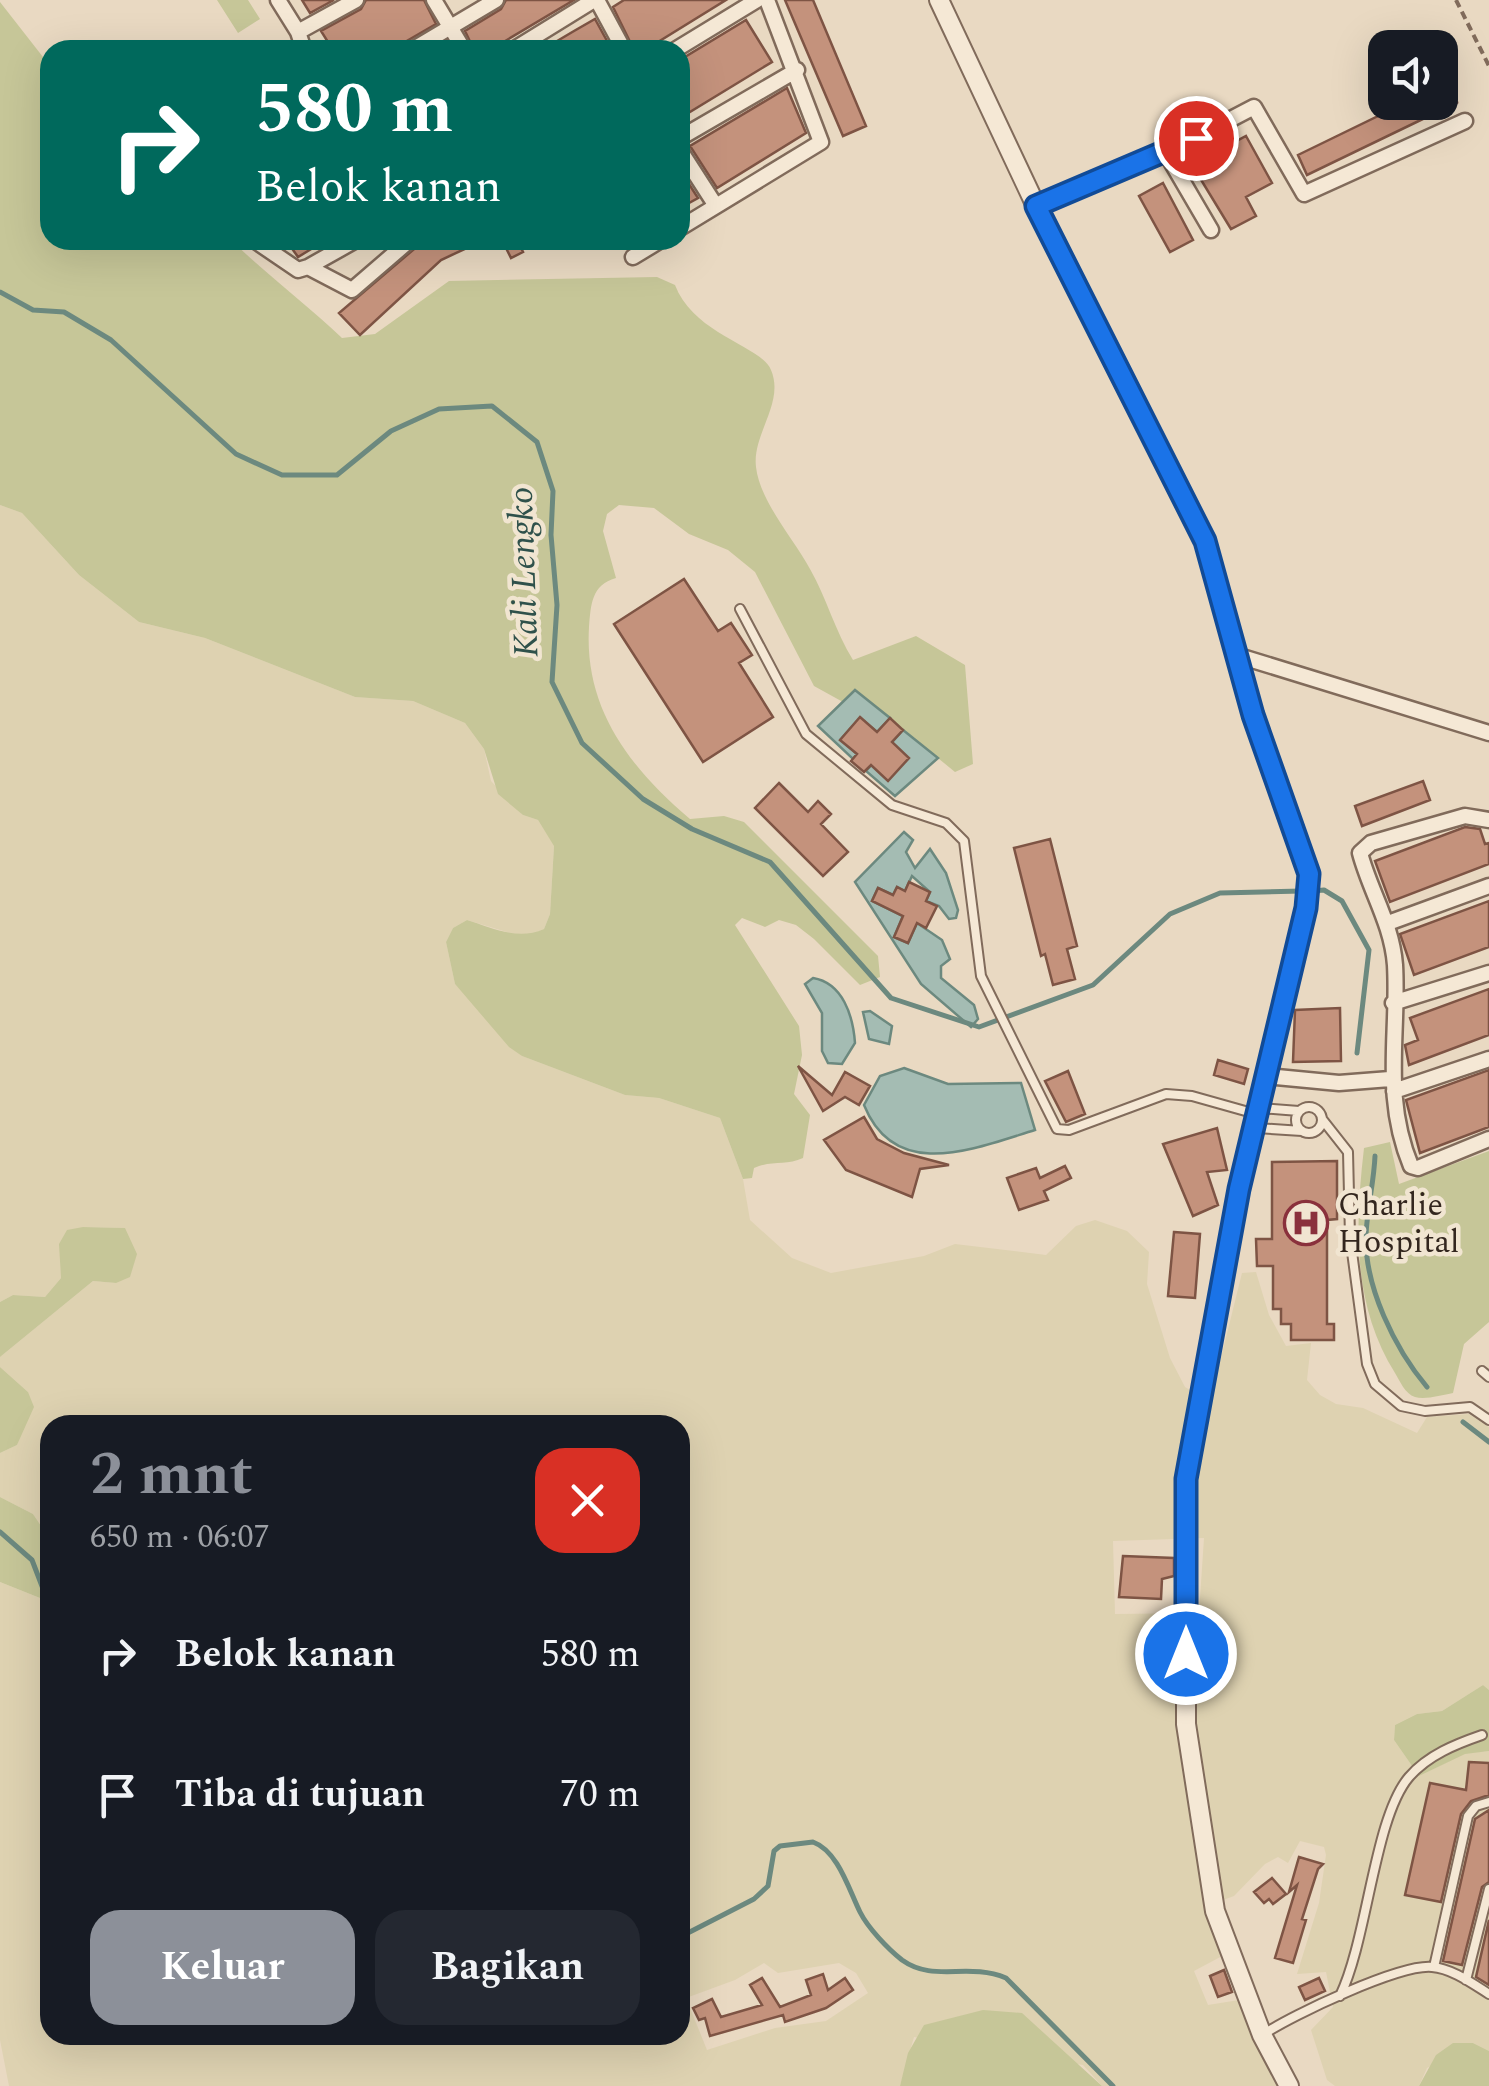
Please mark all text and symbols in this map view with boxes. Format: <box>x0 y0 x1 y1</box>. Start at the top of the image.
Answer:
map controls <box>1368 30 1458 120</box>
button: sound <box>1368 30 1458 120</box>
text: 580 m <box>255 57 453 163</box>
icon: right <box>90 80 220 210</box>
pin <box>1154 96 1239 181</box>
icon: arrive <box>1169 111 1224 166</box>
text: Belok kanan <box>255 153 501 222</box>
water label: Kali Lengko <box>495 486 553 658</box>
place label: Charlie Hospital <box>1338 1181 1459 1267</box>
hospital icon: Charlie Hospital <box>1283 1200 1329 1246</box>
text: 2 mnt <box>90 1429 253 1521</box>
button: close <box>535 1448 640 1553</box>
text: 650 m · 06:07 <box>90 1513 270 1562</box>
position arrow <box>1134 1602 1238 1706</box>
text: Belok kanan <box>175 1626 396 1684</box>
text: 580 m <box>541 1626 640 1684</box>
icon: right <box>90 1628 145 1683</box>
text: Tiba di tujuan <box>175 1766 425 1824</box>
text: 70 m <box>560 1766 640 1824</box>
icon: arrive <box>90 1768 145 1823</box>
button: Keluar <box>90 1910 355 2025</box>
button: Bagikan <box>375 1910 640 2025</box>

